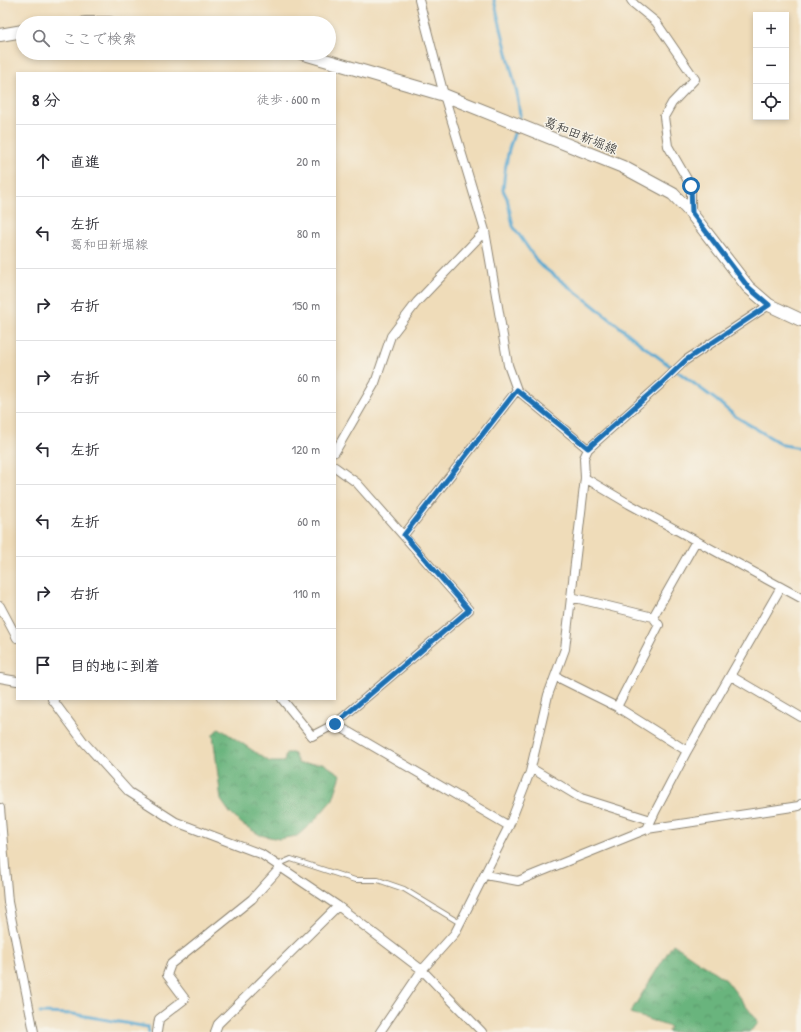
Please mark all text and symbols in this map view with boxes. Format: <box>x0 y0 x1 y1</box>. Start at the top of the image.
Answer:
map controls <box>753 12 789 120</box>
button: + <box>753 12 789 48</box>
search box <box>16 16 336 60</box>
icon: search <box>30 27 52 49</box>
text: ここで検索 <box>62 28 137 49</box>
button: − <box>753 48 789 84</box>
button: locate <box>753 84 789 120</box>
text: 8 分 <box>32 88 60 111</box>
text: 徒歩 · 600 m <box>257 90 320 108</box>
street label: 葛和田新堀線 <box>541 112 621 158</box>
icon: ahead <box>32 150 54 172</box>
text: 直進 <box>70 151 100 172</box>
text: 20 m <box>296 152 320 170</box>
route start <box>682 177 700 195</box>
text: 左折 <box>70 213 100 234</box>
icon: left <box>32 222 54 244</box>
text: 80 m <box>297 224 320 242</box>
text: 葛和田新堀線 <box>70 235 148 253</box>
icon: right <box>32 294 54 316</box>
text: 右折 <box>70 295 100 316</box>
text: 150 m <box>292 296 320 314</box>
icon: right <box>32 366 54 388</box>
text: 右折 <box>70 367 100 388</box>
text: 60 m <box>297 368 320 386</box>
icon: left <box>32 438 54 460</box>
text: 左折 <box>70 439 100 460</box>
text: 120 m <box>292 440 320 458</box>
icon: left <box>32 510 54 532</box>
text: 左折 <box>70 511 100 532</box>
text: 60 m <box>297 512 320 530</box>
icon: right <box>32 582 54 604</box>
text: 右折 <box>70 583 100 604</box>
text: 110 m <box>293 584 320 602</box>
icon: arrive <box>32 654 54 676</box>
text: 目的地に到着 <box>70 655 160 676</box>
route end <box>326 715 344 733</box>

